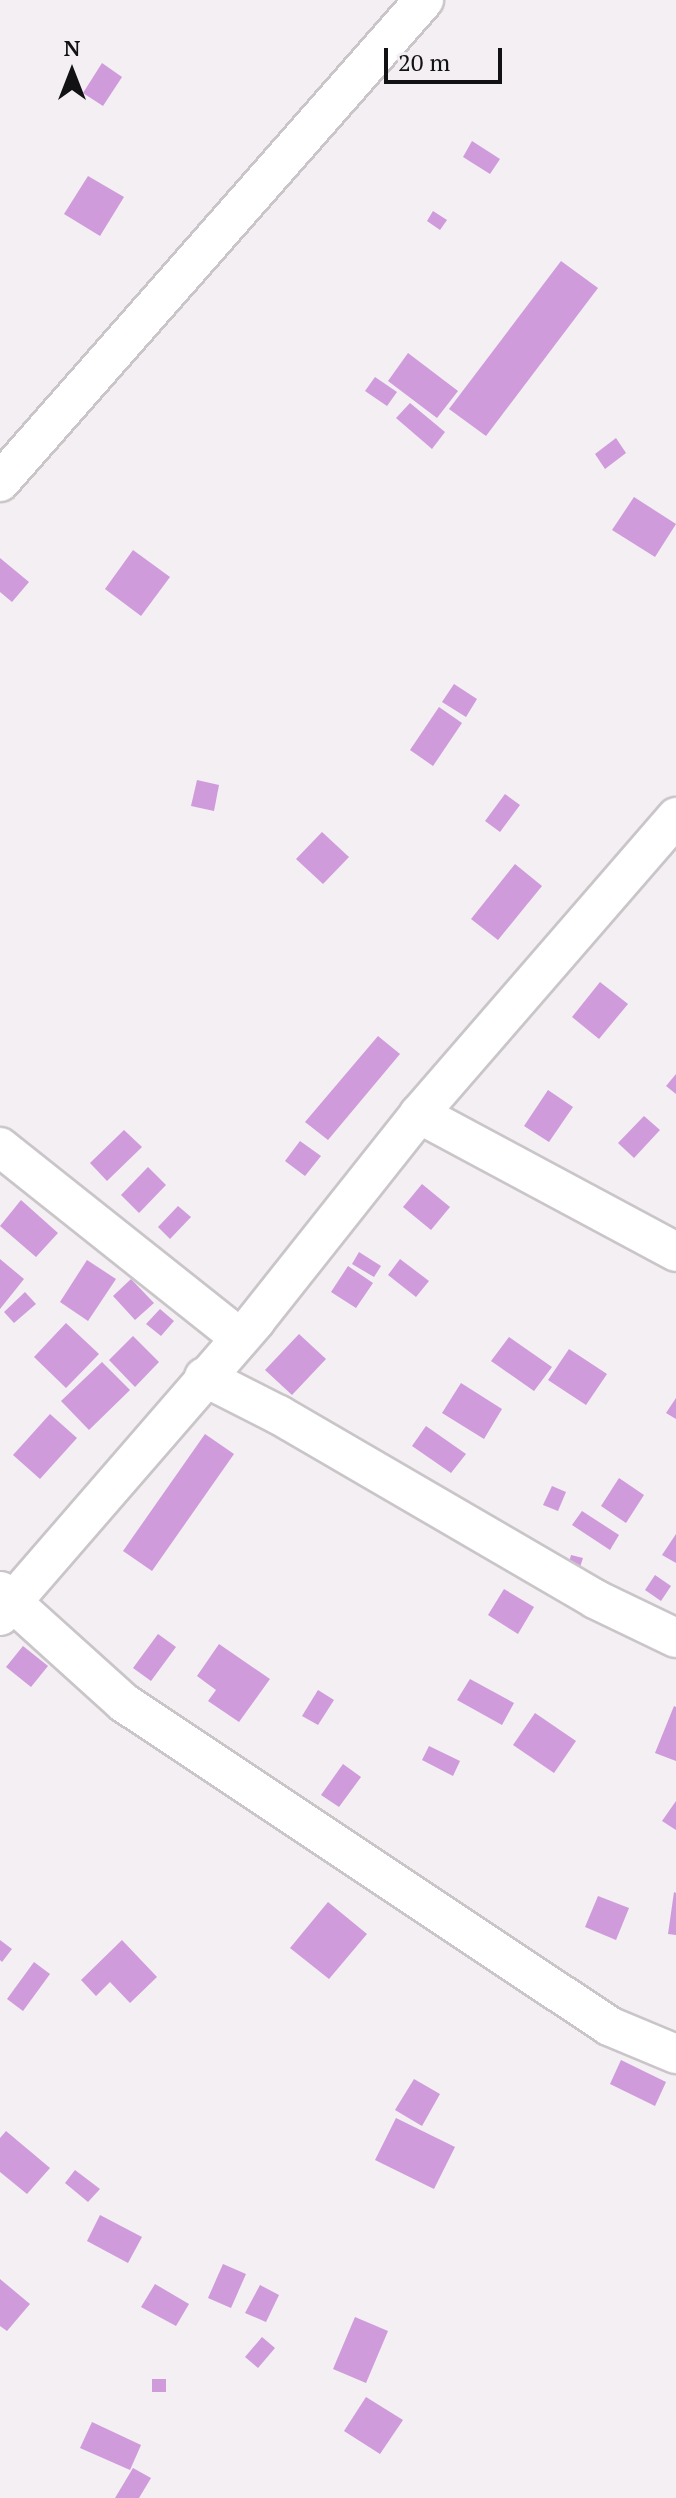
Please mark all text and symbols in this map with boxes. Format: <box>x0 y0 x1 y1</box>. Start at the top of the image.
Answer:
north arrow <box>32 32 112 112</box>
scale bar <box>388 32 506 82</box>
text: N <box>64 33 80 62</box>
text: 20 m <box>398 46 450 78</box>

